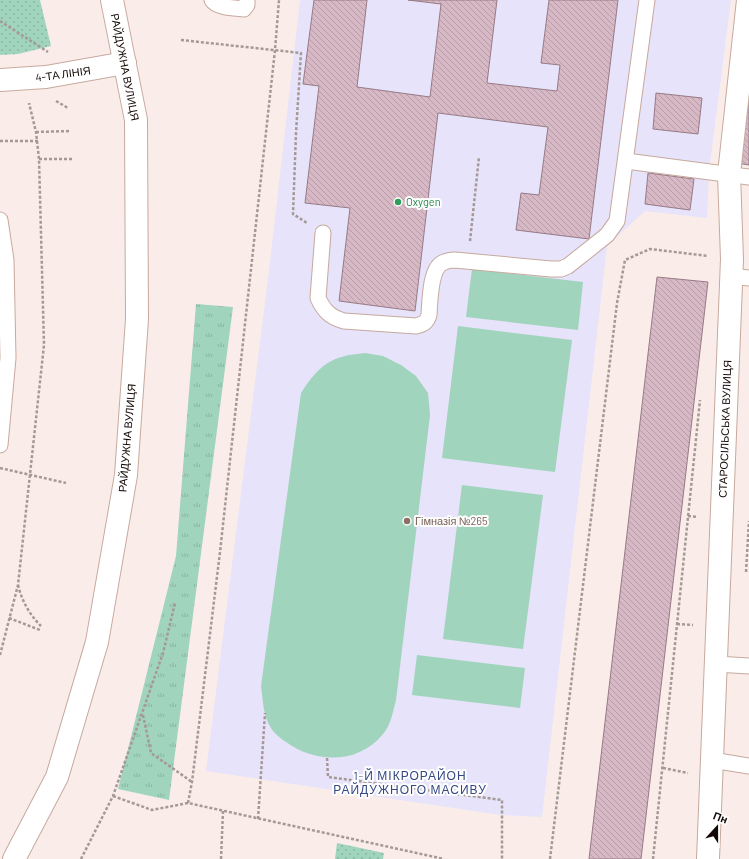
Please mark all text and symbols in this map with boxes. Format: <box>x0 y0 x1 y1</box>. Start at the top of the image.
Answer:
street label: РАЙДУЖНА ВУЛИЦЯ <box>109 12 142 122</box>
street label: 4-ТА ЛІНІЯ <box>35 63 91 84</box>
place label: Oxygen <box>406 195 441 208</box>
marker: Oxygen <box>393 197 403 207</box>
street label: СТАРОСІЛЬСЬКА ВУЛИЦЯ <box>716 360 733 498</box>
street label: РАЙДУЖНА ВУЛИЦЯ <box>115 383 138 493</box>
place label: Гімназія №265 <box>415 514 488 527</box>
marker: Гімназія №265 <box>402 516 412 526</box>
district label: 1-Й МІКРОРАЙОН РАЙДУЖНОГО МАСИВУ <box>333 768 487 797</box>
north arrow <box>697 807 737 847</box>
text: Пн <box>712 809 730 826</box>

